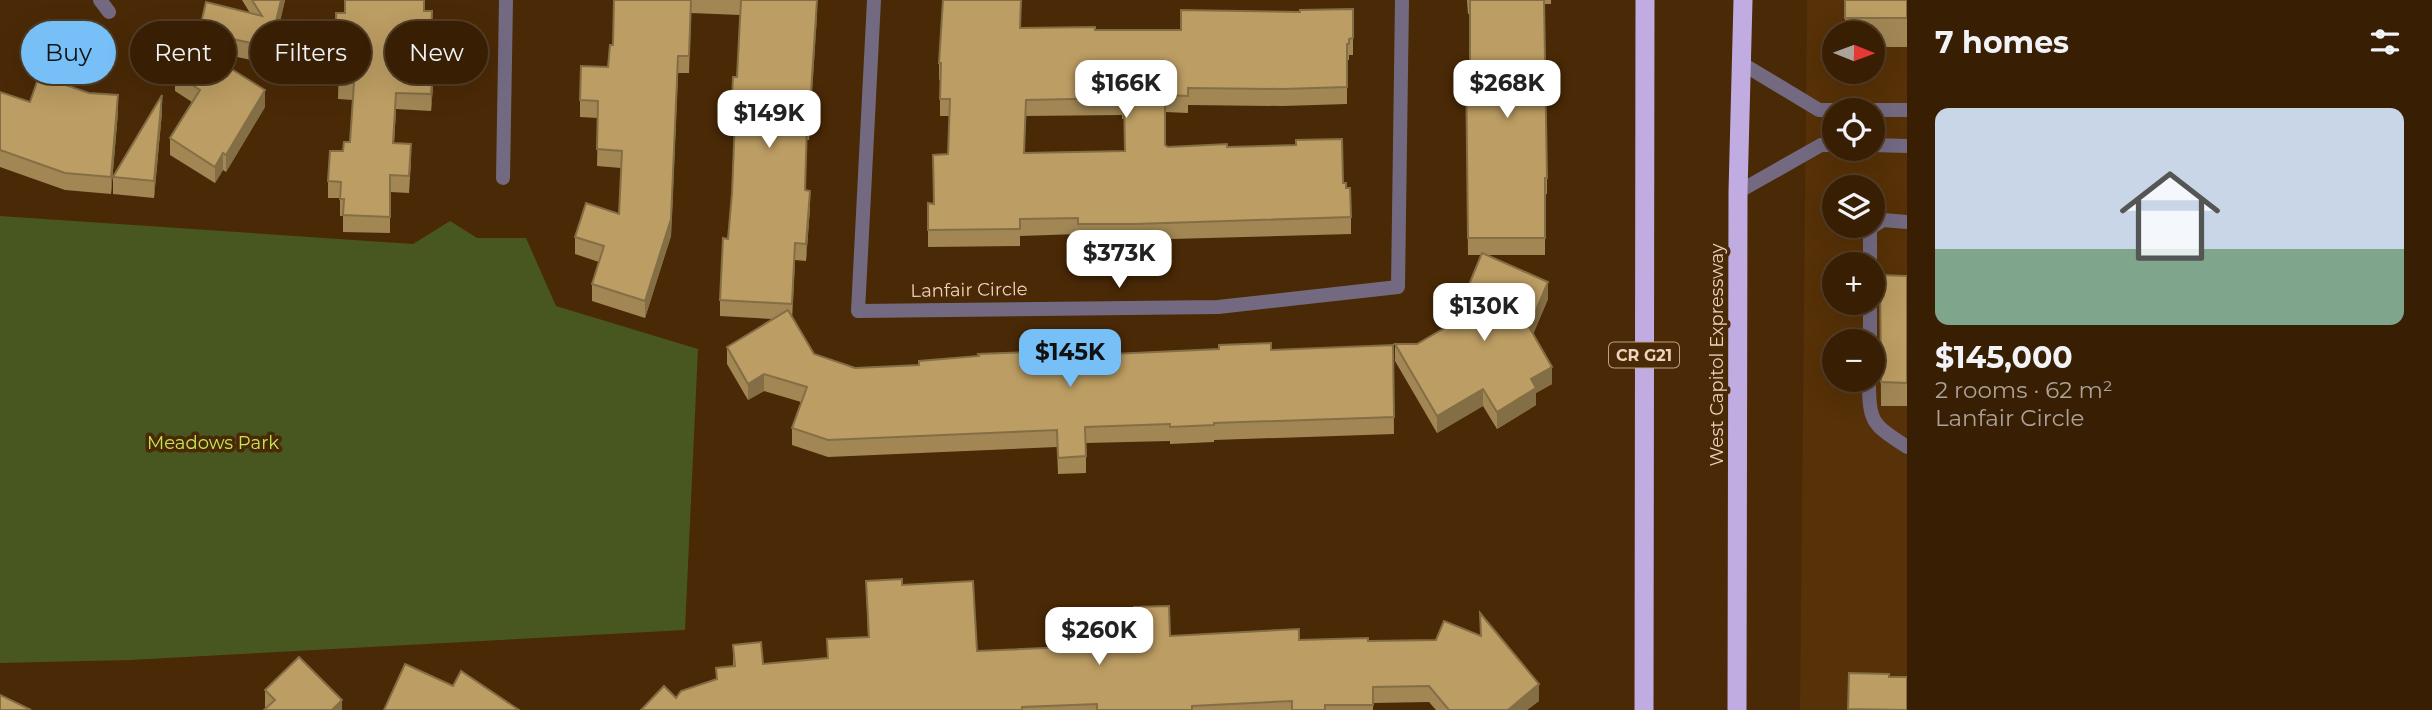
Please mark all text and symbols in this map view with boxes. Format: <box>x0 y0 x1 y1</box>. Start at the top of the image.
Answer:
chip: Buy <box>21 21 116 84</box>
chip: Rent <box>130 21 236 84</box>
chip: Filters <box>250 21 371 84</box>
chip: New <box>385 21 488 84</box>
north arrow <box>1822 21 1885 84</box>
map controls <box>1822 21 1885 392</box>
icon: filters <box>2366 23 2404 61</box>
text: 7 homes <box>1935 24 2069 61</box>
pin: $166K <box>1077 60 1175 120</box>
pin: $268K <box>1458 60 1556 120</box>
text: $166K <box>1091 69 1161 97</box>
text: $268K <box>1469 69 1545 97</box>
pin: $149K <box>720 90 818 150</box>
button: locate <box>1822 98 1885 161</box>
text: $149K <box>734 99 804 127</box>
icon: home <box>2107 153 2233 279</box>
button: layers <box>1822 175 1885 238</box>
pin: $373K <box>1070 230 1168 290</box>
text: $373K <box>1083 239 1155 267</box>
street label: West Capitol Expressway <box>1706 243 1728 466</box>
button: + <box>1822 252 1885 315</box>
street label: Lanfair Circle <box>910 278 1028 302</box>
pin: $130K <box>1435 284 1533 343</box>
text: $130K <box>1449 292 1519 320</box>
button: − <box>1822 329 1885 392</box>
pin: $145K <box>1021 330 1119 389</box>
text: $145K <box>1035 338 1105 366</box>
text: $145,000 <box>1935 339 2073 376</box>
road number: CR G21 <box>1609 342 1679 368</box>
text: 2 rooms · 62 m² <box>1935 376 2113 404</box>
text: Lanfair Circle <box>1935 404 2085 432</box>
park label: Meadows Park <box>147 432 279 454</box>
pin: $260K <box>1050 608 1148 667</box>
text: $260K <box>1061 616 1137 644</box>

